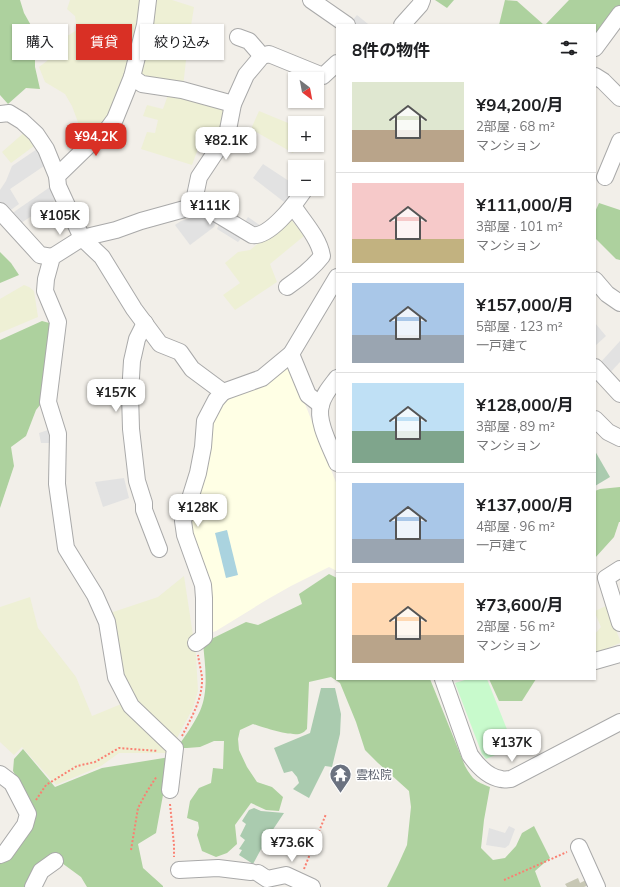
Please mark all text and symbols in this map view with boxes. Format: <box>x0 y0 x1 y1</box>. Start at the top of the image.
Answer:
chip: 購入 <box>12 24 68 60</box>
chip: 賃貸 <box>76 24 132 60</box>
chip: 絞り込み <box>140 24 224 60</box>
icon: filters <box>558 37 580 59</box>
text: 8件の物件 <box>352 39 430 60</box>
north arrow <box>288 72 324 108</box>
map controls <box>288 72 324 196</box>
text: ¥94,200/月 <box>476 94 564 115</box>
icon: home <box>384 98 432 146</box>
button: + <box>288 116 324 152</box>
text: 2部屋 · 68 m² <box>476 118 555 134</box>
pin: ¥94.2K <box>63 123 129 157</box>
pin: ¥82.1K <box>193 127 259 161</box>
text: ¥94.2K <box>74 128 118 144</box>
text: ¥82.1K <box>204 132 248 148</box>
text: マンション <box>476 137 541 153</box>
button: − <box>288 160 324 196</box>
pin: ¥111K <box>182 192 238 226</box>
text: ¥111,000/月 <box>476 194 574 215</box>
text: ¥111K <box>190 197 230 213</box>
icon: home <box>384 199 432 247</box>
pin: ¥105K <box>32 202 88 236</box>
text: ¥105K <box>40 207 80 223</box>
text: 3部屋 · 101 m² <box>476 218 563 234</box>
text: マンション <box>476 237 541 253</box>
text: ¥157,000/月 <box>476 294 574 315</box>
icon: home <box>384 299 432 347</box>
text: 5部屋 · 123 m² <box>476 318 563 334</box>
text: 一戸建て <box>476 337 528 353</box>
pin: ¥157K <box>88 379 144 413</box>
text: ¥157K <box>96 384 136 400</box>
text: ¥128,000/月 <box>476 394 574 415</box>
icon: home <box>384 399 432 447</box>
text: 3部屋 · 89 m² <box>476 418 555 434</box>
text: マンション <box>476 437 541 453</box>
pin: ¥128K <box>170 494 226 528</box>
text: ¥137,000/月 <box>476 494 574 515</box>
text: ¥128K <box>178 499 218 515</box>
icon: home <box>384 499 432 547</box>
text: 4部屋 · 96 m² <box>476 518 555 534</box>
text: 一戸建て <box>476 537 528 553</box>
text: ¥73,600/月 <box>476 594 564 615</box>
icon: home <box>384 599 432 647</box>
text: 2部屋 · 56 m² <box>476 618 555 634</box>
text: マンション <box>476 637 541 653</box>
pin: ¥137K <box>484 729 540 763</box>
text: ¥137K <box>492 734 532 750</box>
temple icon: 雲松院 <box>328 761 354 794</box>
place label: 雲松院 <box>356 767 392 782</box>
pin: ¥73.6K <box>259 829 325 863</box>
text: ¥73.6K <box>270 834 314 850</box>

